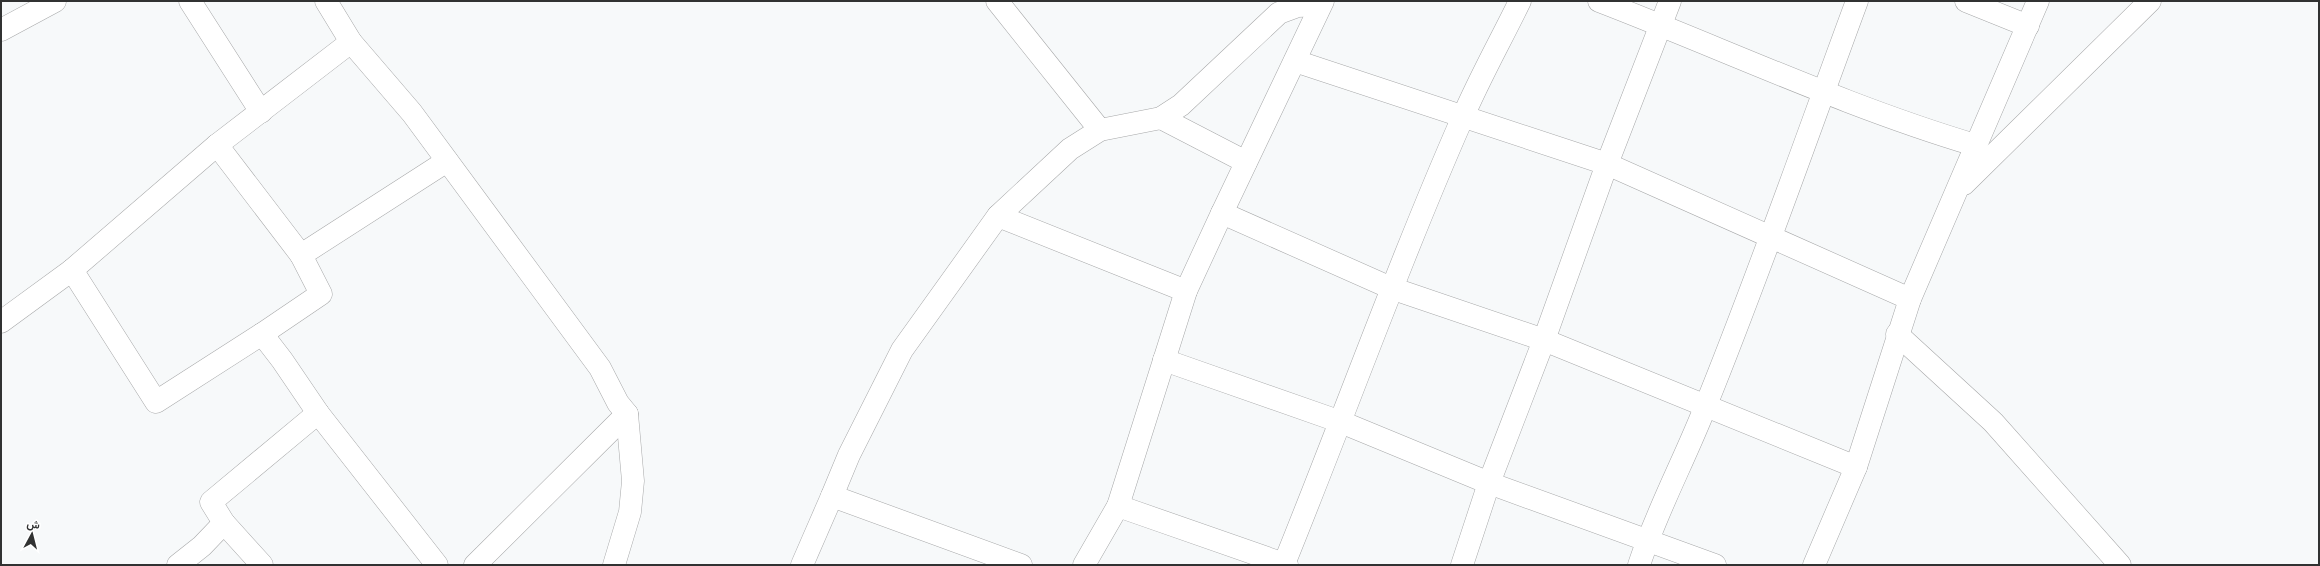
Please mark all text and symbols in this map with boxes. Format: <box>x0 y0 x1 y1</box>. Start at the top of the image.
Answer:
north arrow <box>12 514 52 554</box>
text: ش <box>26 516 41 532</box>

